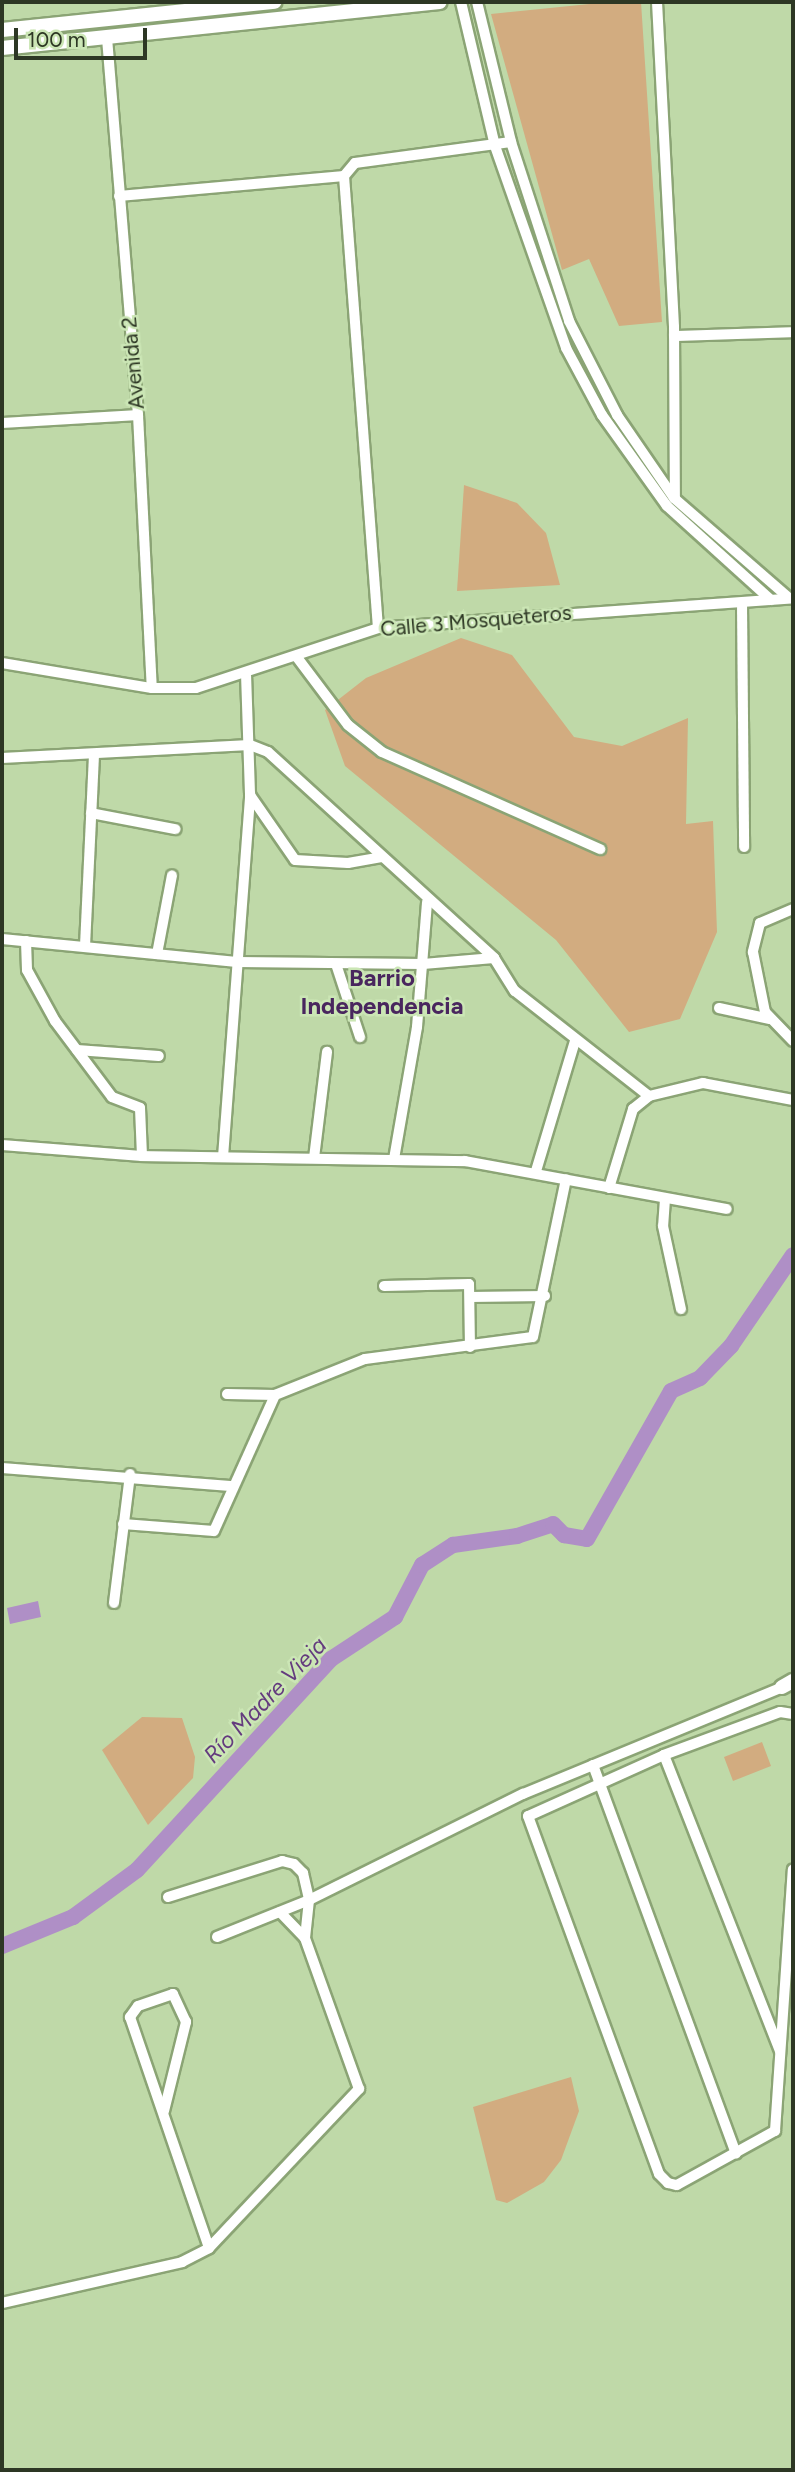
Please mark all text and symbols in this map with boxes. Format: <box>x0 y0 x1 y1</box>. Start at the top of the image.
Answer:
scale bar <box>18 14 150 58</box>
text: 100 m <box>27 27 86 52</box>
street label: Avenida 2 <box>116 316 150 410</box>
street label: Calle 3 Mosqueteros <box>379 600 573 642</box>
district label: Barrio Independencia <box>301 964 463 1020</box>
water label: Río Madre Vieja <box>198 1631 332 1769</box>

